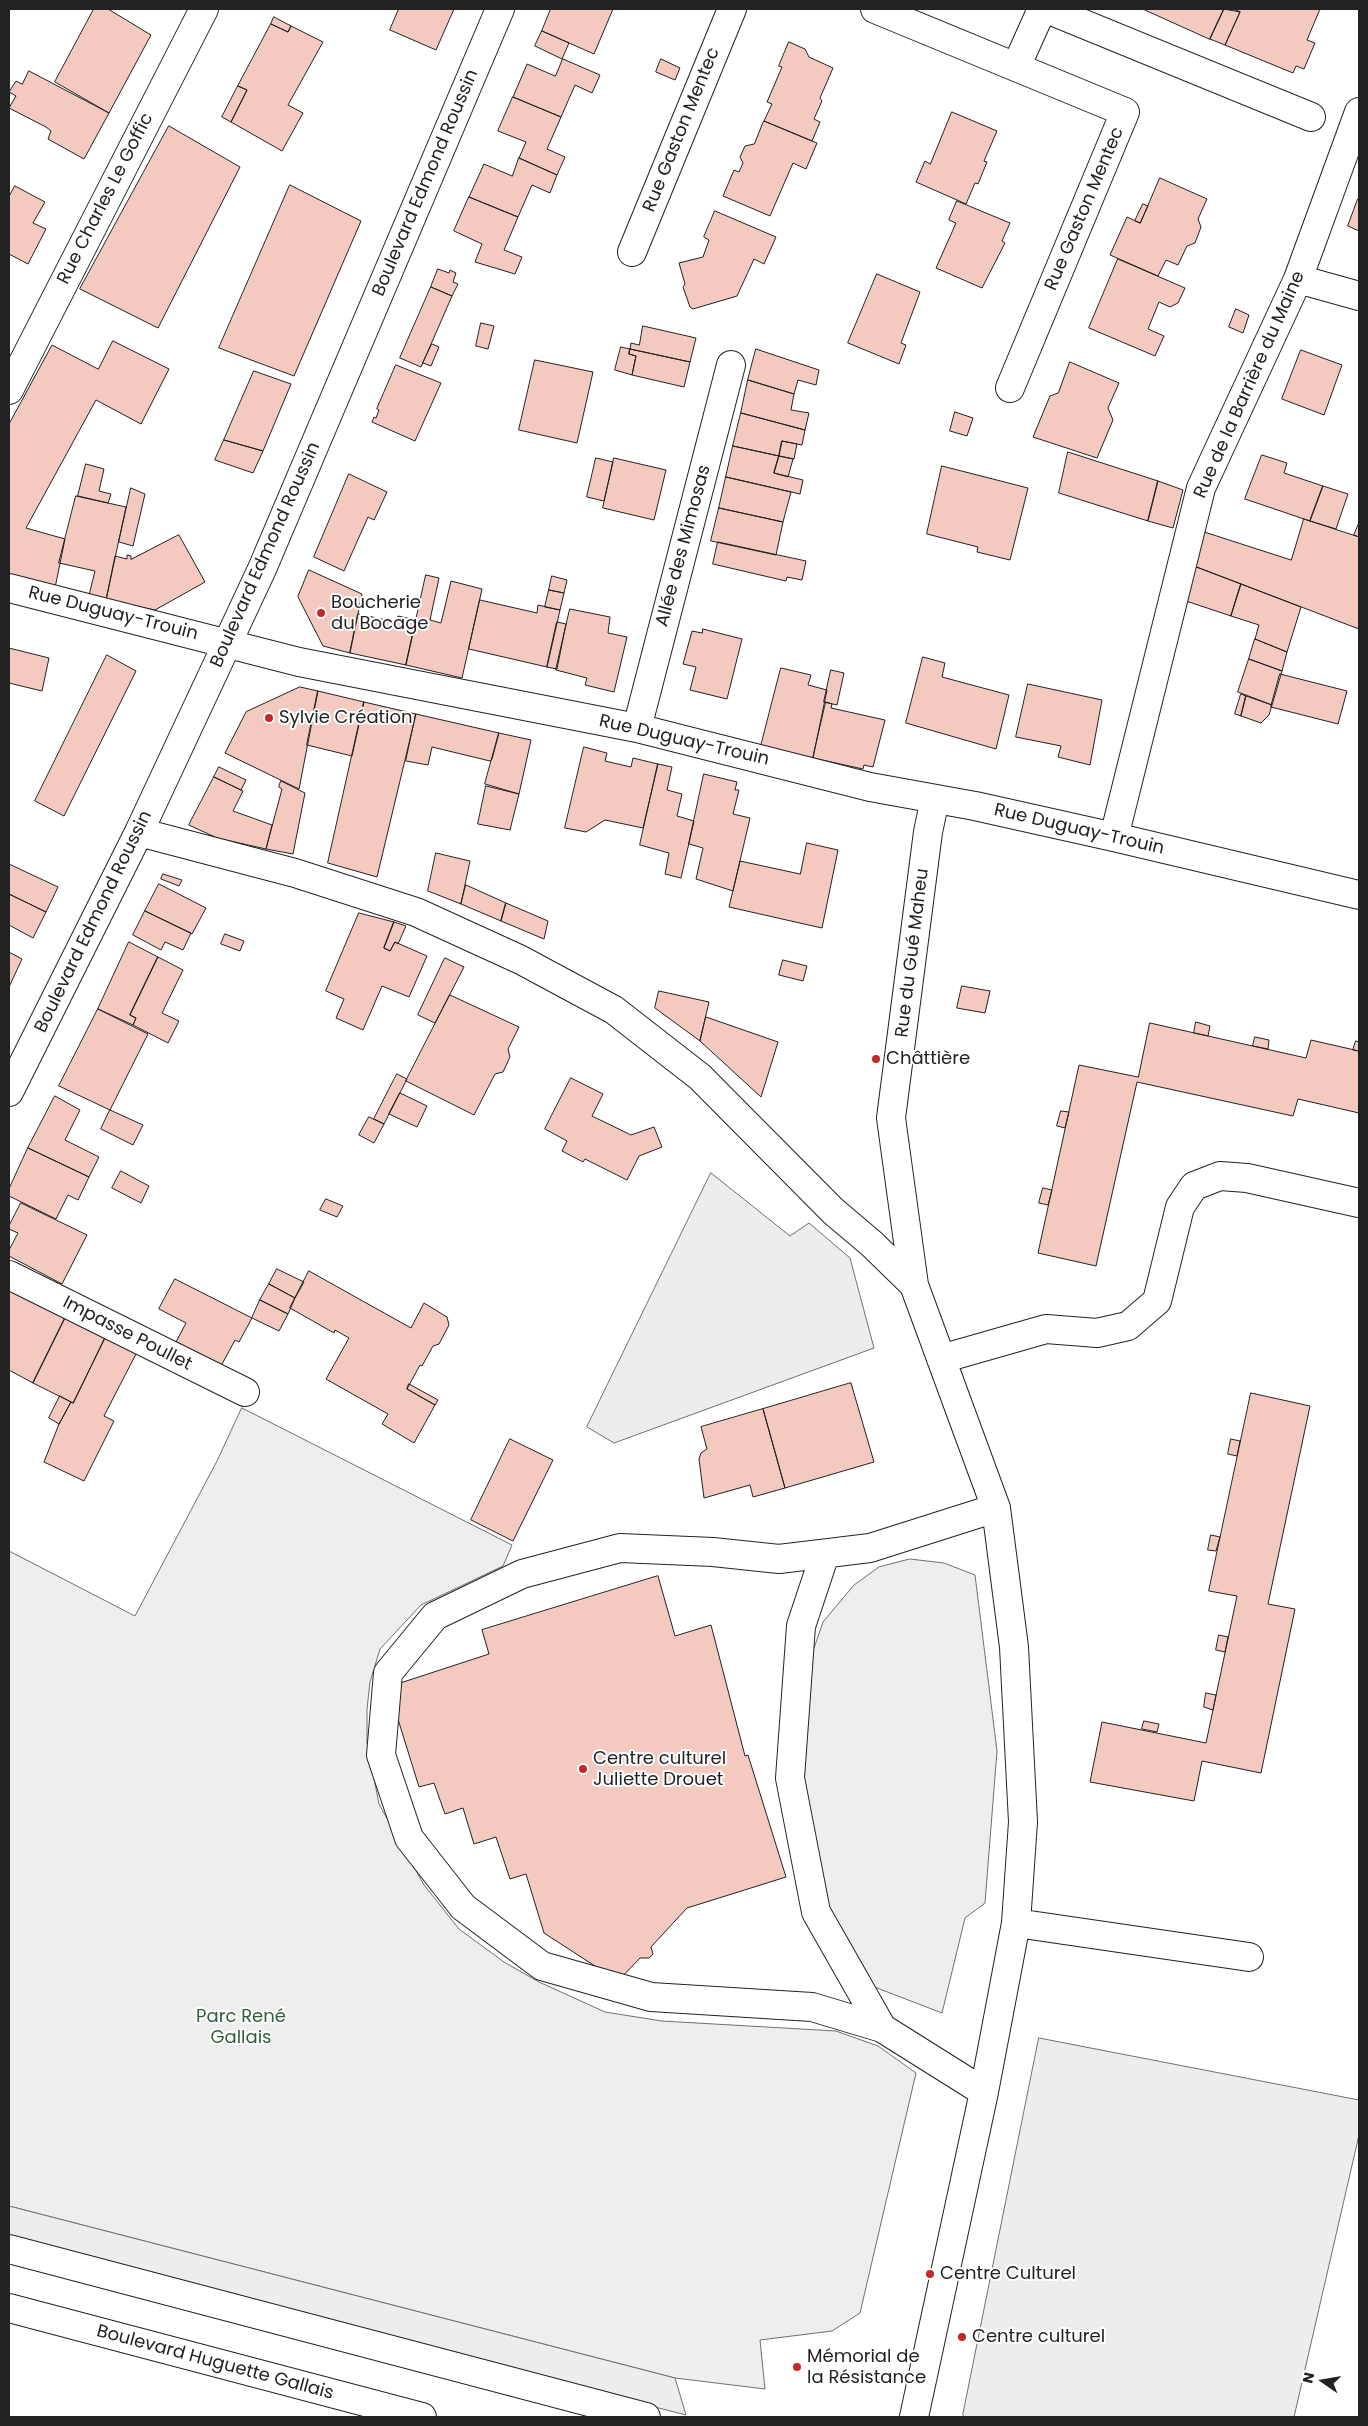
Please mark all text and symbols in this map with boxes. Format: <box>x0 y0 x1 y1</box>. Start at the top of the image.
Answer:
street label: Rue Gaston Mentec <box>639 45 725 215</box>
street label: Boulevard Edmond Roussin <box>368 66 484 300</box>
street label: Rue Charles Le Goffic <box>53 110 159 288</box>
street label: Rue Gaston Mentec <box>1041 124 1129 294</box>
street label: Rue de la Barrière du Maine <box>1190 268 1310 502</box>
street label: Boulevard Edmond Roussin <box>206 439 326 671</box>
street label: Allée des Mimosas <box>652 463 716 629</box>
street label: Rue Duguay-Trouin <box>26 582 200 646</box>
place label: Boucherie du Bocage <box>331 592 428 634</box>
marker: Boucherie du Bocage <box>315 607 327 619</box>
place label: Sylvie Création <box>279 707 413 729</box>
street label: Rue Duguay-Trouin <box>597 711 771 771</box>
marker: Sylvie Création <box>263 712 275 724</box>
street label: Rue Duguay-Trouin <box>992 800 1166 860</box>
street label: Boulevard Edmond Roussin <box>31 807 157 1037</box>
street label: Rue du Gué Maheu <box>892 867 934 1039</box>
place label: Châttière <box>886 1048 970 1070</box>
marker: Châttière <box>870 1053 882 1065</box>
street label: Impasse Poullet <box>59 1292 195 1376</box>
place label: Centre culturel Juliette Drouet <box>593 1748 726 1790</box>
marker: Centre culturel Juliette Drouet <box>577 1763 589 1775</box>
park label: Parc René Gallais <box>196 2006 286 2048</box>
place label: Centre Culturel <box>940 2263 1076 2285</box>
marker: Centre Culturel <box>924 2268 936 2280</box>
street label: Boulevard Huguette Gallais <box>94 2321 336 2405</box>
place label: Centre culturel <box>972 2326 1105 2348</box>
marker: Centre culturel <box>956 2331 968 2343</box>
place label: Mémorial de la Résistance <box>807 2346 926 2388</box>
north arrow <box>1298 2356 1348 2406</box>
marker: Mémorial de la Résistance <box>791 2361 803 2373</box>
text: N <box>1297 2370 1319 2385</box>

